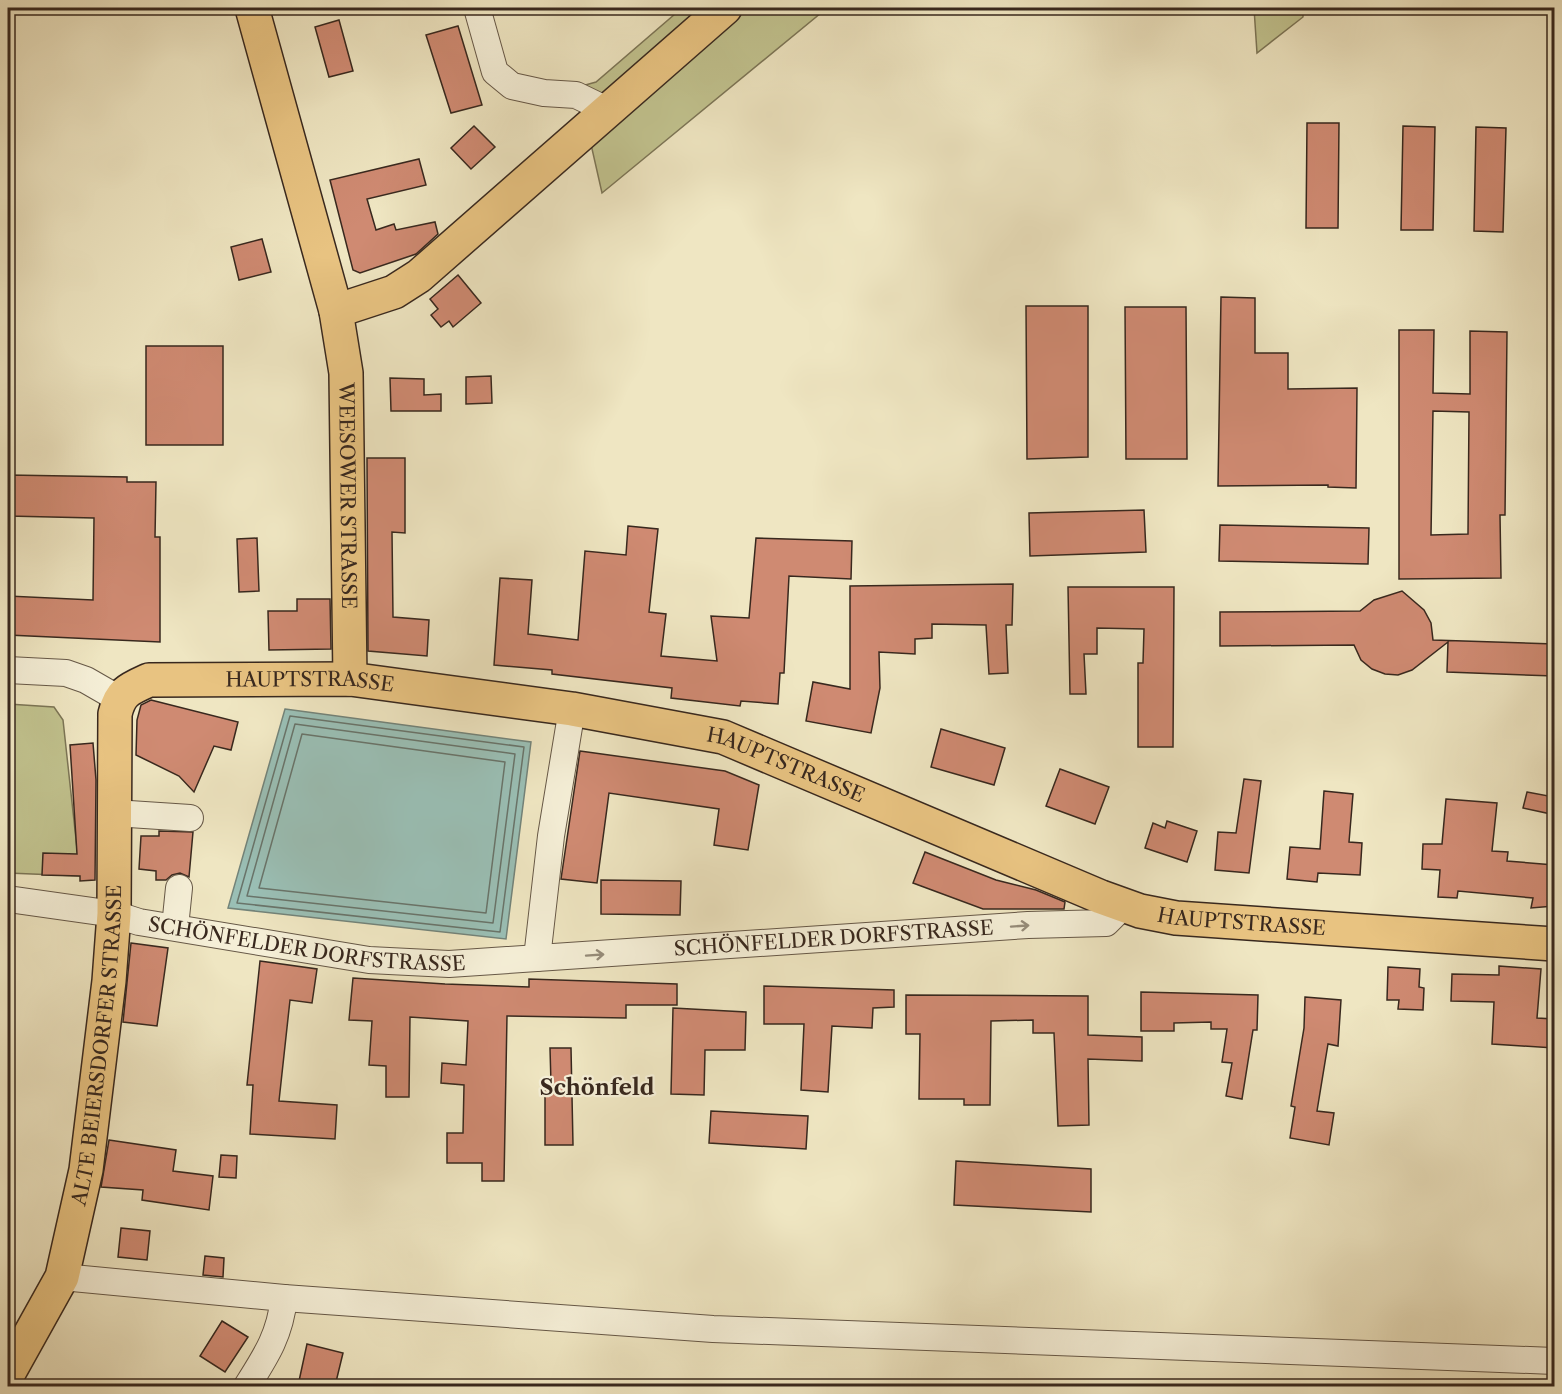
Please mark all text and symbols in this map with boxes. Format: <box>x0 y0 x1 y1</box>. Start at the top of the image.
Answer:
street label: WEESOWER STRASSE <box>334 381 361 609</box>
street label: HAUPTSTRASSE <box>225 667 396 697</box>
street label: HAUPTSTRASSE <box>705 722 868 808</box>
street label: ALTE BEIERSDORFER STRASSE <box>66 885 126 1209</box>
street label: HAUPTSTRASSE <box>1155 903 1327 940</box>
street label: SCHÖNFELDER DORFSTRASSE <box>146 912 466 976</box>
street label: SCHÖNFELDER DORFSTRASSE <box>673 915 994 961</box>
one-way arrow <box>1010 920 1030 931</box>
one-way arrow <box>585 949 605 960</box>
district label: Schönfeld <box>540 1074 655 1101</box>

